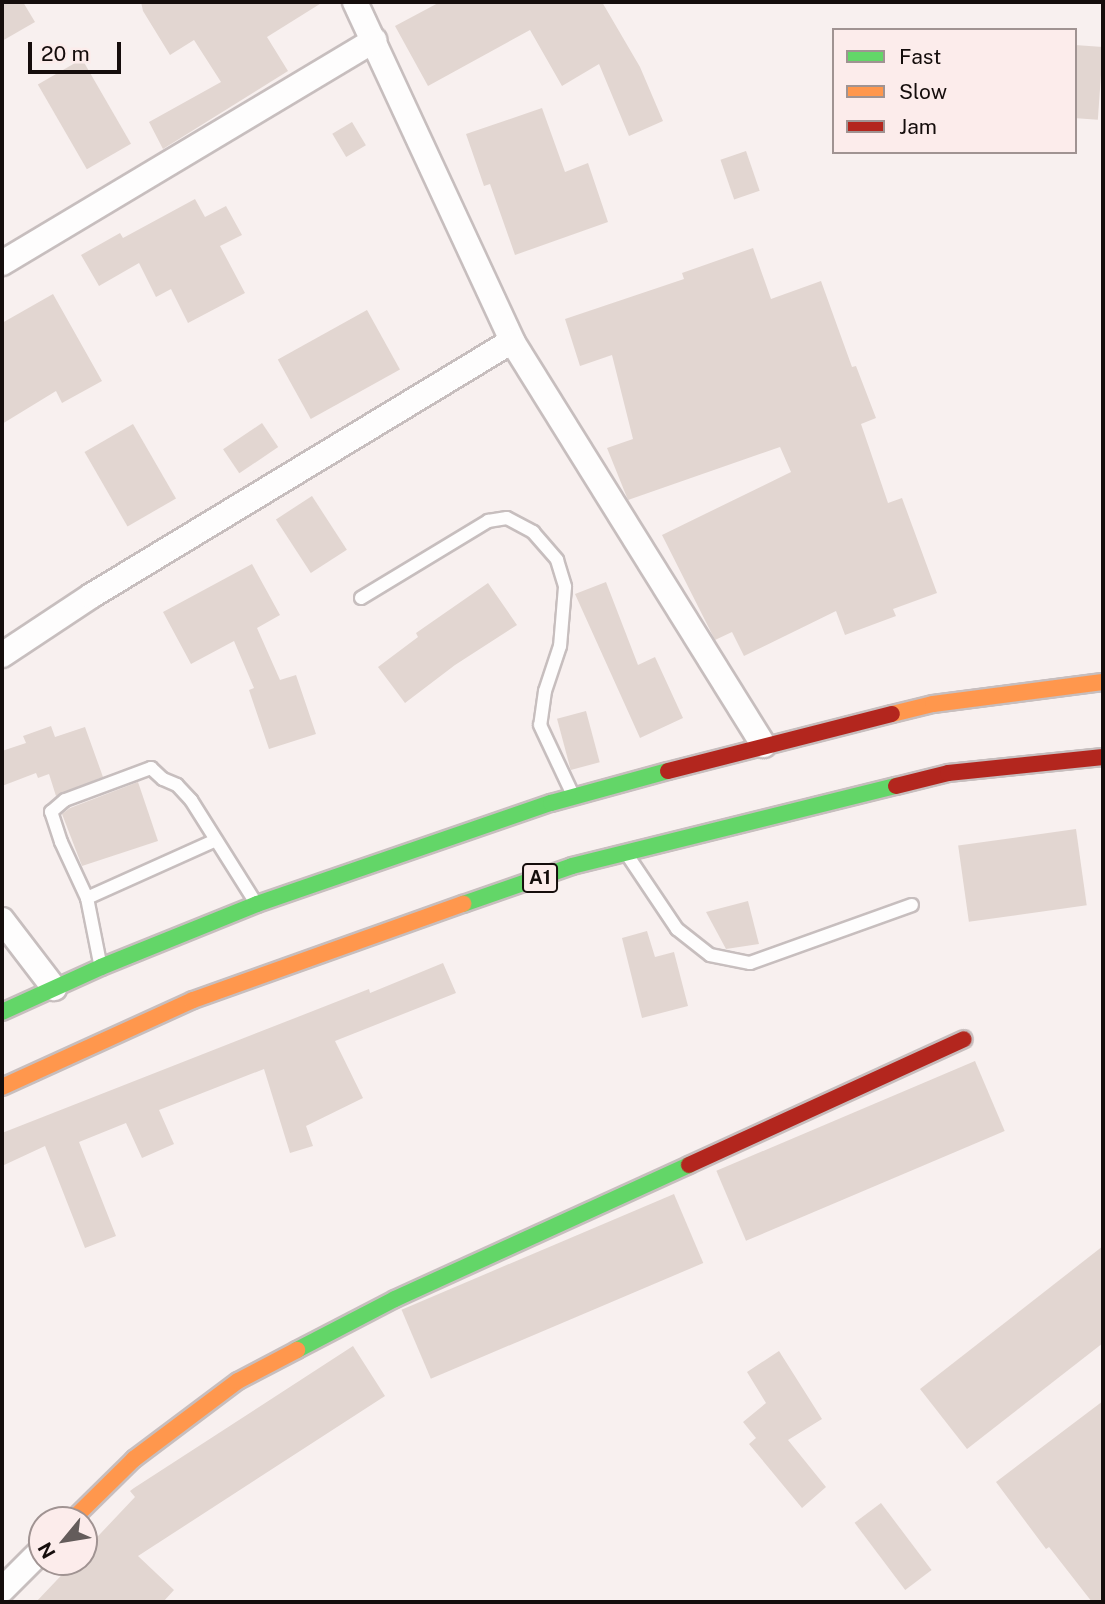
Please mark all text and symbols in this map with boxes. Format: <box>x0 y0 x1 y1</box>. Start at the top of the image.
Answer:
scale bar <box>32 28 124 72</box>
legend <box>832 28 1077 154</box>
text: 20 m <box>41 41 90 66</box>
text: Fast <box>899 44 941 69</box>
text: Slow <box>899 79 947 104</box>
text: Jam <box>899 114 937 139</box>
road number: A1 <box>521 862 559 894</box>
north arrow <box>28 1506 98 1576</box>
text: N <box>33 1539 60 1562</box>

